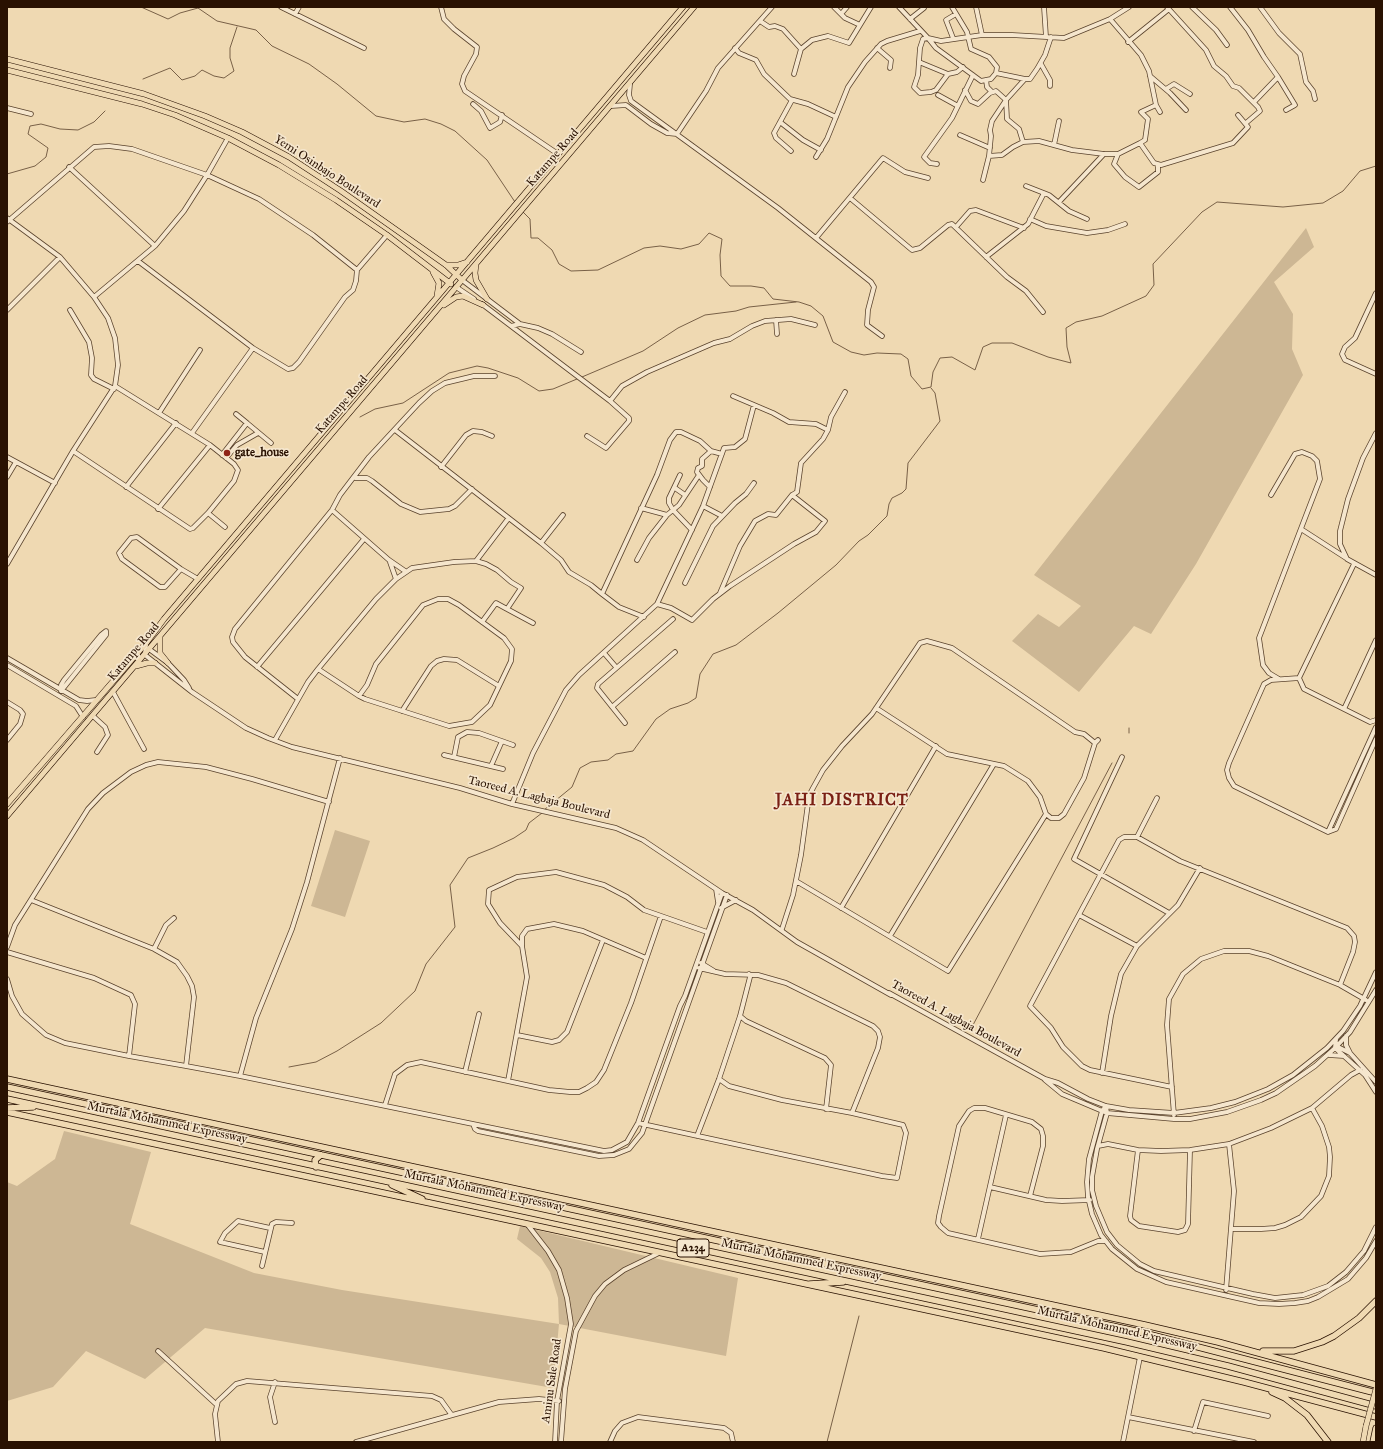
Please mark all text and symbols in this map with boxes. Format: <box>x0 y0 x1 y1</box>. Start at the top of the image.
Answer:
street label: Katampe Road <box>524 126 582 190</box>
street label: Yemi Osinbajo Boulevard <box>271 132 383 212</box>
street label: Katampe Road <box>313 373 371 437</box>
place label: gate_house <box>235 446 289 460</box>
marker: gate_house <box>222 448 232 458</box>
street label: Katampe Road <box>105 620 163 684</box>
street label: Taoreed A. Lagbaja Boulevard <box>467 773 611 823</box>
district label: JAHI DISTRICT <box>775 791 909 811</box>
street label: Taoreed A. Lagbaja Boulevard <box>889 977 1023 1061</box>
street label: Murtala Mohammed Expressway <box>86 1099 248 1147</box>
street label: Murtala Mohammed Expressway <box>403 1167 565 1215</box>
street label: Murtala Mohammed Expressway <box>720 1236 882 1284</box>
road number: A234 <box>677 1239 709 1257</box>
street label: Murtala Mohammed Expressway <box>1036 1304 1198 1354</box>
street label: Aminu Sale Road <box>539 1338 565 1424</box>

